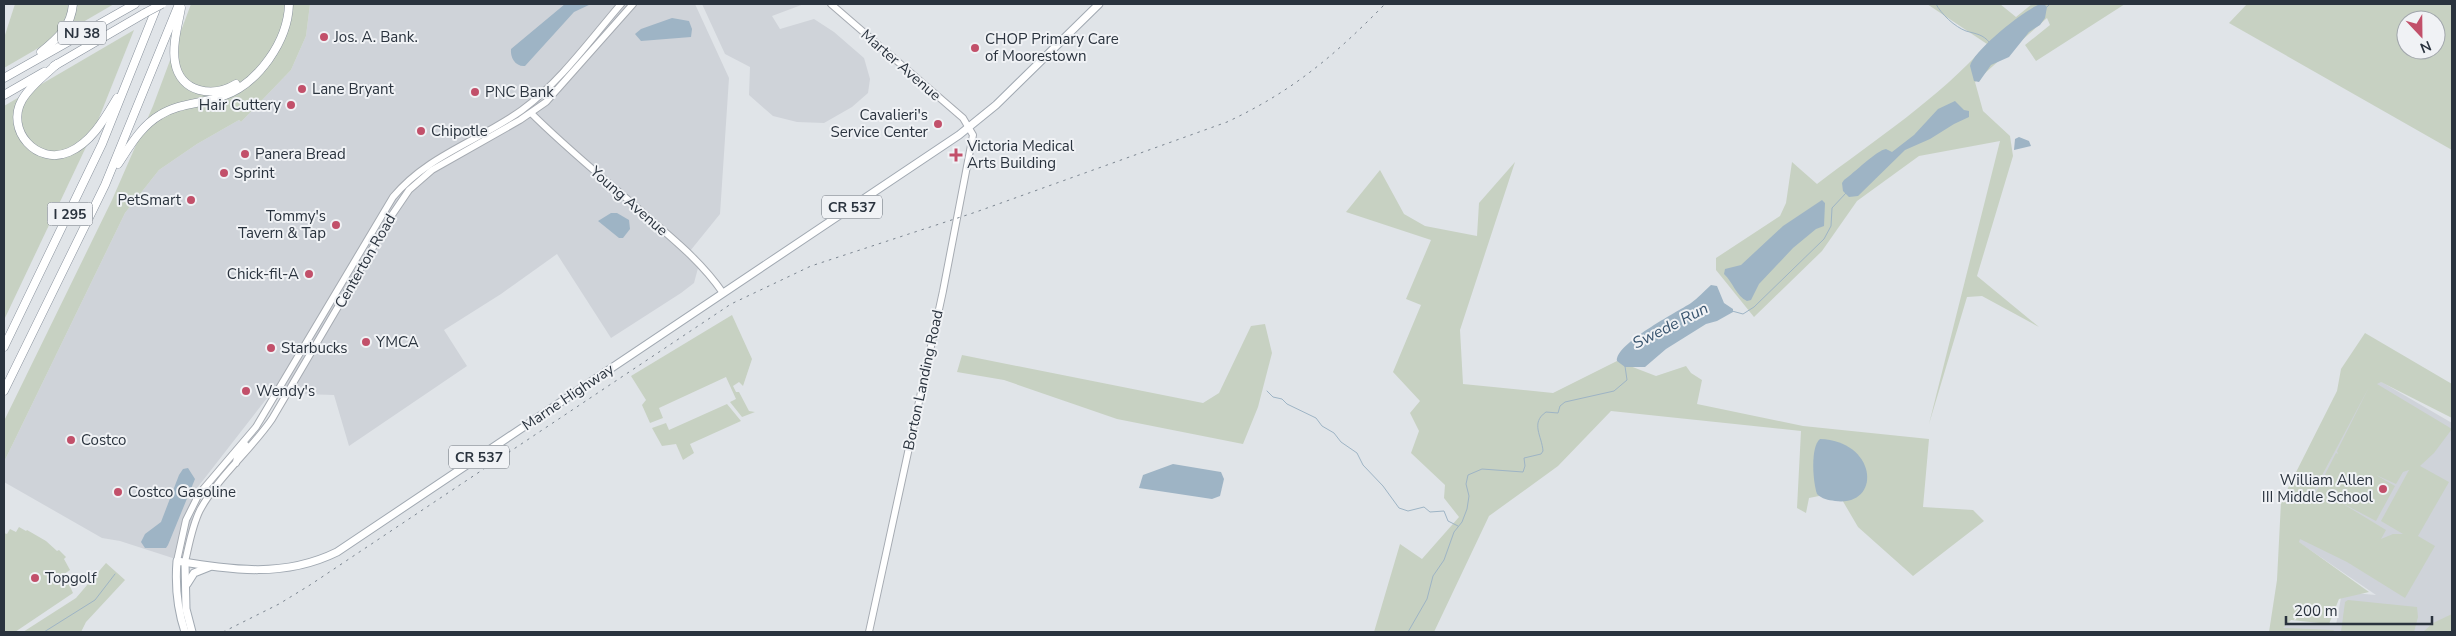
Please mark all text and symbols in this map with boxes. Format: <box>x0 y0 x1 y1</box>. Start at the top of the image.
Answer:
north arrow <box>2396 10 2446 60</box>
road number: NJ 38 <box>58 22 106 44</box>
street label: Marter Avenue <box>857 25 945 105</box>
place label: Jos. A. Bank. <box>333 27 418 47</box>
place label: CHOP Primary Care of Moorestown <box>985 29 1119 66</box>
marker: Jos. A. Bank. <box>318 31 330 43</box>
text: N <box>2417 36 2434 57</box>
marker: CHOP Primary Care of Moorestown <box>969 42 981 54</box>
place label: Lane Bryant <box>312 79 394 99</box>
place label: PNC Bank <box>485 82 554 102</box>
marker: Lane Bryant <box>296 83 308 95</box>
marker: PNC Bank <box>469 86 481 98</box>
place label: Hair Cuttery <box>199 95 281 115</box>
marker: Hair Cuttery <box>285 99 297 111</box>
place label: Cavalieri's Service Center <box>831 105 929 142</box>
marker: Cavalieri's Service Center <box>932 118 944 130</box>
place label: Chipotle <box>431 121 488 141</box>
marker: Chipotle <box>415 125 427 137</box>
place label: Victoria Medical Arts Building <box>966 136 1075 173</box>
place label: Panera Bread <box>255 144 346 164</box>
marker: Panera Bread <box>239 148 251 160</box>
marker: Victoria Medical Arts Building <box>949 148 963 162</box>
street label: Young Avenue <box>585 161 672 240</box>
place label: Sprint <box>234 163 275 183</box>
marker: Sprint <box>218 167 230 179</box>
place label: PetSmart <box>118 190 182 210</box>
marker: PetSmart <box>185 194 197 206</box>
road number: CR 537 <box>822 196 882 218</box>
road number: I 295 <box>48 202 92 225</box>
place label: Tommy's Tavern & Tap <box>238 206 326 243</box>
street label: Centerton Road <box>330 210 400 312</box>
marker: Tommy's Tavern & Tap <box>330 219 342 231</box>
place label: Chick-fil-A <box>227 264 299 284</box>
marker: Chick-fil-A <box>303 268 315 280</box>
water label: Swede Run <box>1629 297 1712 354</box>
street label: Borton Landing Road <box>898 308 948 452</box>
place label: YMCA <box>375 332 419 352</box>
marker: YMCA <box>360 336 372 348</box>
place label: Starbucks <box>281 338 347 358</box>
marker: Starbucks <box>265 342 277 354</box>
street label: Marne Highway <box>518 359 618 435</box>
place label: Wendy's <box>256 381 315 401</box>
marker: Wendy's <box>240 385 252 397</box>
place label: Costco <box>81 430 126 450</box>
marker: Costco <box>65 434 77 446</box>
road number: CR 537 <box>449 446 509 468</box>
place label: William Allen III Middle School <box>2262 470 2374 507</box>
place label: Costco Gasoline <box>128 482 236 502</box>
marker: William Allen III Middle School <box>2377 483 2389 495</box>
marker: Costco Gasoline <box>112 486 124 498</box>
place label: Topgolf <box>45 568 97 588</box>
marker: Topgolf <box>29 572 41 584</box>
scale bar <box>2286 594 2432 626</box>
text: 200 m <box>2294 601 2338 621</box>

